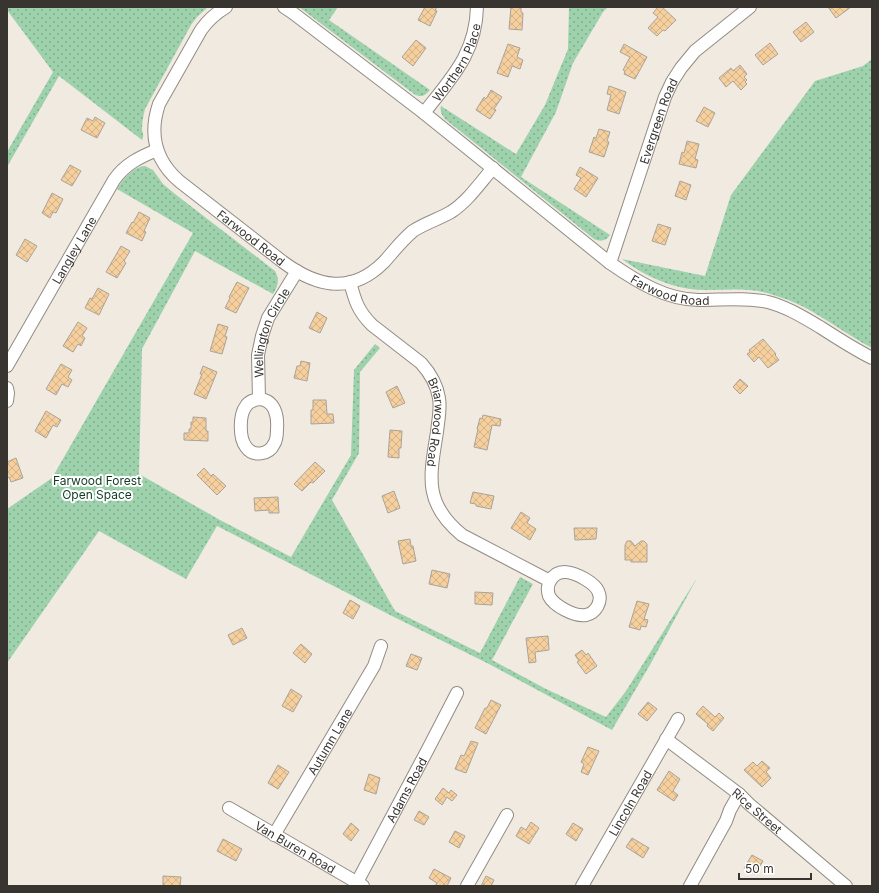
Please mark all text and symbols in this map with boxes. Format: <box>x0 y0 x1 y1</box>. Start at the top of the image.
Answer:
street label: Worthern Place <box>429 22 483 104</box>
street label: Evergreen Road <box>636 76 680 166</box>
street label: Farwood Road <box>214 206 288 268</box>
street label: Langley Lane <box>49 213 99 286</box>
street label: Farwood Road <box>628 271 710 308</box>
street label: Wellington Circle <box>250 285 293 378</box>
street label: Briarwood Road <box>425 375 447 468</box>
park label: Farwood Forest Open Space <box>53 473 141 502</box>
street label: Autumn Lane <box>304 705 355 777</box>
street label: Adams Road <box>383 755 430 825</box>
street label: Lincoln Road <box>605 767 655 838</box>
street label: Rice Street <box>729 784 785 836</box>
street label: Van Buren Road <box>253 817 338 876</box>
scale bar <box>739 855 811 881</box>
text: 50 m <box>745 861 774 876</box>

